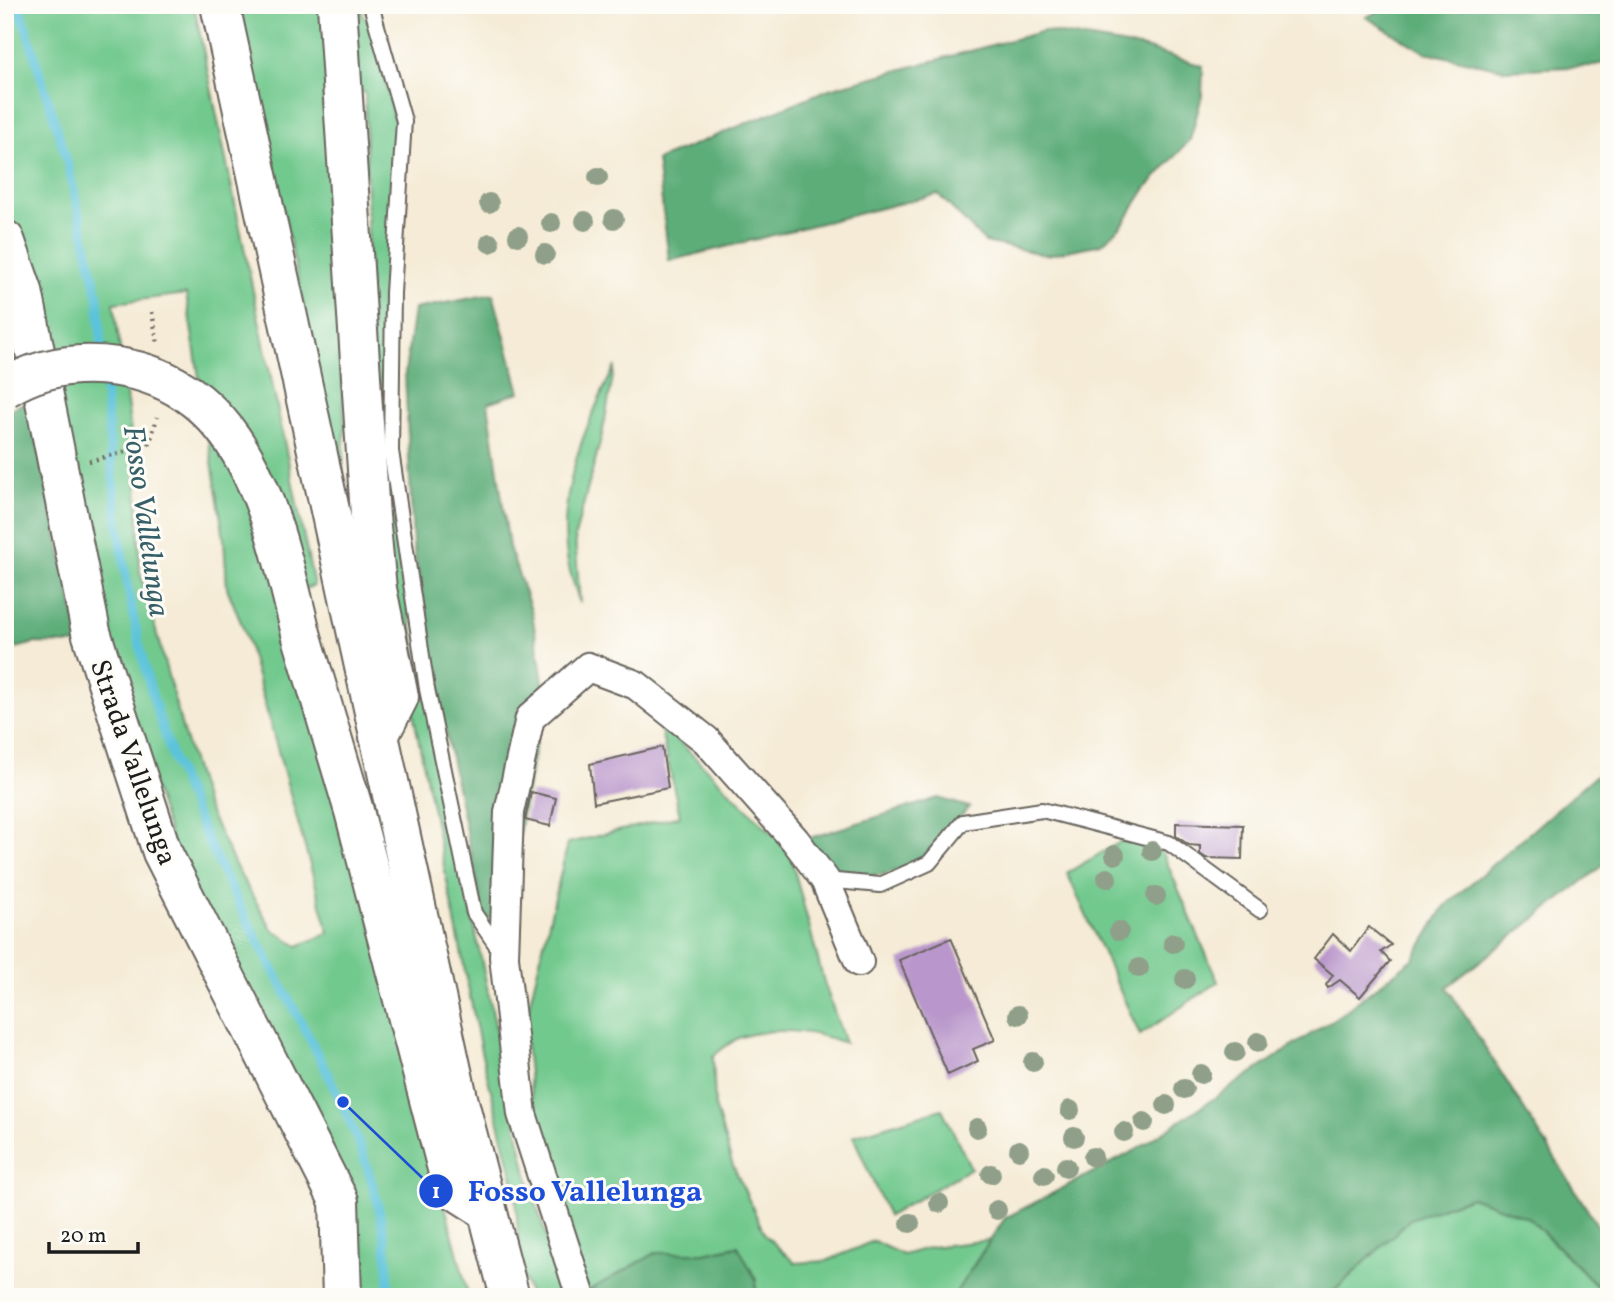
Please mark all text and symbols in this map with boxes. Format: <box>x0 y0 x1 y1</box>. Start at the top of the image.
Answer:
water label: Fosso Vallelunga <box>111 423 179 620</box>
street label: Strada Vallelunga <box>79 655 186 871</box>
callout: Fosso Vallelunga <box>418 1165 717 1216</box>
text: Fosso Vallelunga <box>468 1172 702 1214</box>
text: 1 <box>432 1178 440 1207</box>
scale bar <box>49 1211 138 1255</box>
text: 20 m <box>60 1222 106 1251</box>

